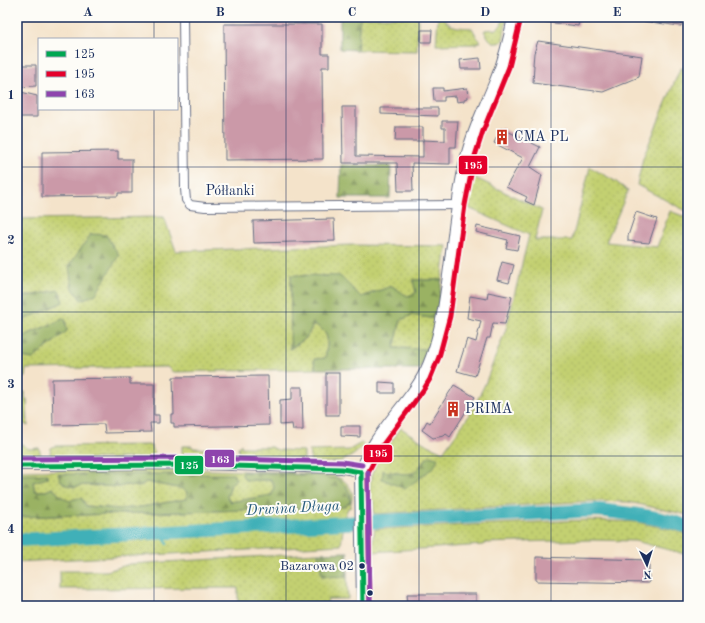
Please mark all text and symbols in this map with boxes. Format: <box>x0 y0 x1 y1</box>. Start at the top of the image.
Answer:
text: A <box>83 6 93 19</box>
text: B <box>215 6 225 19</box>
text: C <box>348 6 356 19</box>
text: D <box>480 6 490 19</box>
text: E <box>613 6 622 19</box>
legend <box>38 38 178 110</box>
text: 125 <box>74 48 95 61</box>
text: 195 <box>74 68 95 81</box>
text: 1 <box>7 89 15 102</box>
text: 163 <box>74 89 95 101</box>
building icon: CMA PL <box>493 128 511 146</box>
place label: CMA PL <box>514 130 569 144</box>
line badge: 195 <box>458 155 488 175</box>
text: 195 <box>463 161 483 172</box>
street label: Półłanki <box>206 184 255 198</box>
text: 2 <box>7 234 15 247</box>
text: 3 <box>7 378 15 391</box>
building icon: PRIMA <box>444 400 462 418</box>
place label: PRIMA <box>465 402 513 416</box>
line badge: 195 <box>363 444 393 463</box>
line badge: 163 <box>204 449 235 468</box>
text: 195 <box>368 449 388 460</box>
line badge: 125 <box>174 455 204 475</box>
text: 163 <box>210 455 230 466</box>
text: 125 <box>179 461 199 472</box>
water label: Drwina Długa <box>245 499 340 519</box>
text: 4 <box>7 523 15 536</box>
north arrow <box>627 545 667 585</box>
place label: Bazarowa 02 <box>280 560 354 573</box>
marker: Bazarowa 02 <box>357 561 367 571</box>
text: N <box>642 568 652 579</box>
unlabelled marker <box>365 588 375 598</box>

